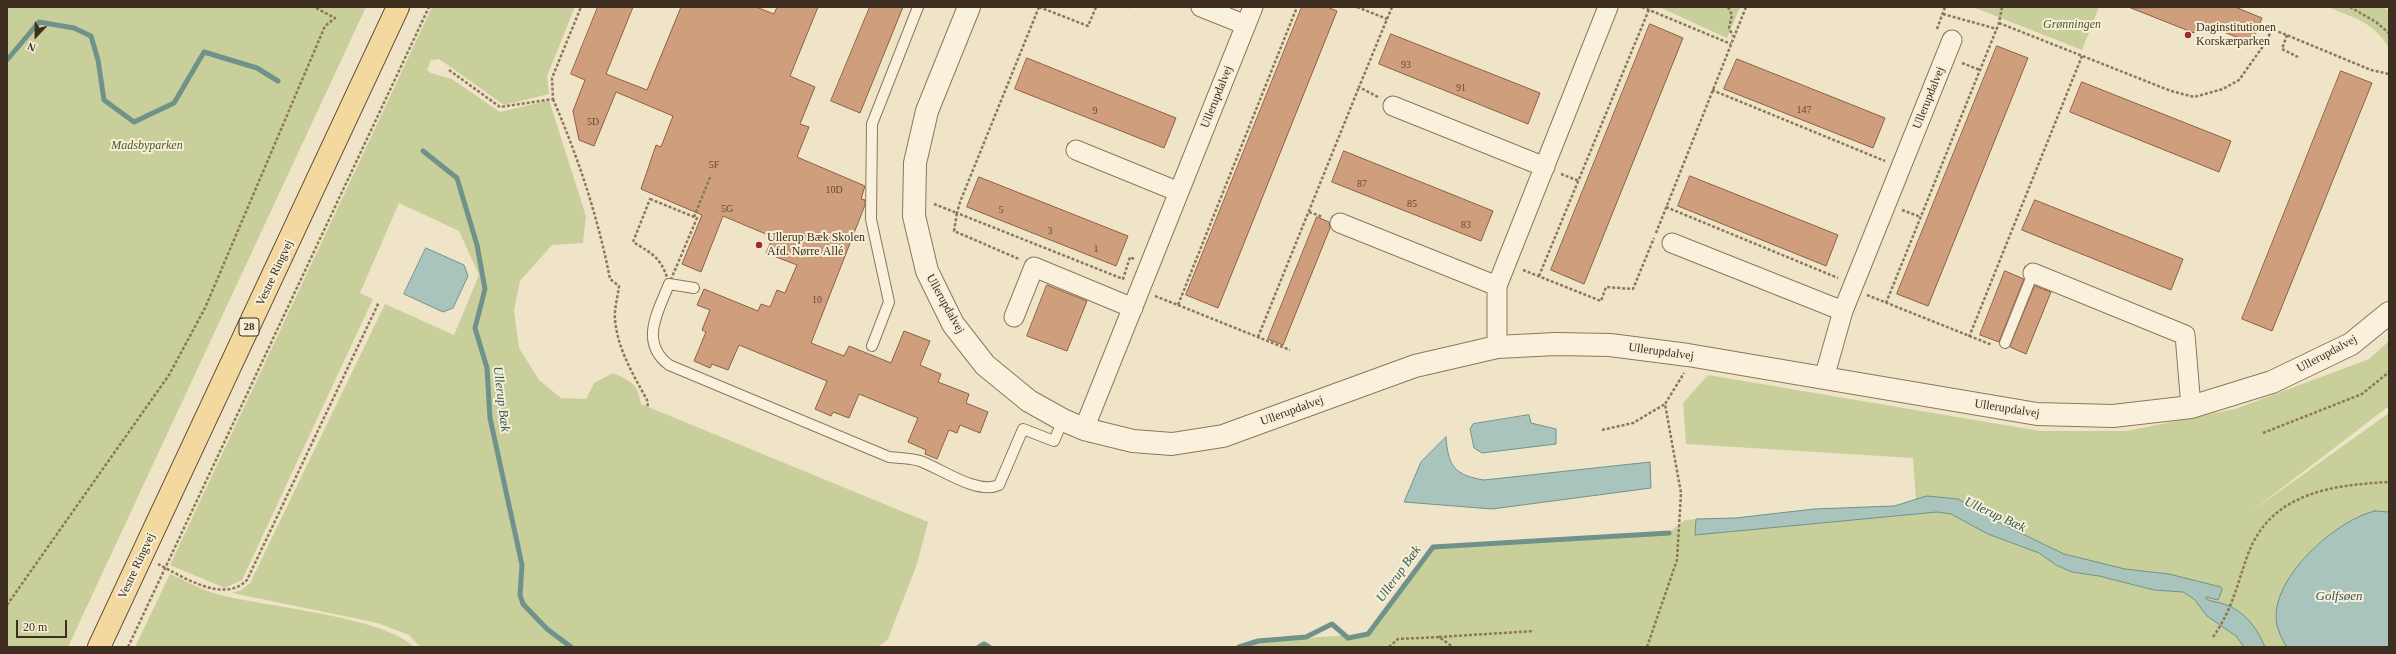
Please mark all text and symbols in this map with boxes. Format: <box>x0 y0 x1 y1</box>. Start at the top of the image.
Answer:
north arrow <box>16 16 56 56</box>
park label: Grønningen <box>2043 18 2101 32</box>
place label: Daginstitutionen Korskærparken <box>2196 21 2276 49</box>
marker: Daginstitutionen Korskærparken <box>2183 30 2193 40</box>
text: N <box>26 40 37 54</box>
house number: 93 <box>1401 59 1411 71</box>
street label: Ullerupdalvej <box>1198 64 1236 130</box>
street label: Ullerupdalvej <box>1910 65 1948 131</box>
house number: 91 <box>1456 82 1466 94</box>
house number: 147 <box>1796 104 1812 116</box>
house number: 9 <box>1092 105 1098 117</box>
house number: 5D <box>587 116 599 128</box>
park label: Madsbyparken <box>111 139 183 153</box>
house number: 5F <box>709 159 719 171</box>
house number: 87 <box>1357 178 1367 190</box>
house number: 10D <box>825 184 843 196</box>
house number: 85 <box>1407 198 1417 210</box>
house number: 5G <box>721 203 733 215</box>
house number: 5 <box>998 204 1004 216</box>
house number: 83 <box>1461 219 1471 231</box>
house number: 3 <box>1048 225 1052 237</box>
place label: Ullerup Bæk Skolen Afd. Nørre Allé <box>767 231 865 259</box>
street label: Vestre Ringvej <box>253 238 297 308</box>
marker: Ullerup Bæk Skolen Afd. Nørre Allé <box>754 240 764 250</box>
house number: 1 <box>1094 243 1098 255</box>
street label: Ullerupdalvej <box>923 272 967 336</box>
house number: 10 <box>812 294 822 306</box>
road number: 28 <box>239 318 259 336</box>
street label: Ullerupdalvej <box>2294 332 2360 376</box>
street label: Ullerupdalvej <box>1627 340 1695 364</box>
water label: Ullerup Bæk <box>489 365 513 433</box>
street label: Ullerupdalvej <box>1259 393 1325 429</box>
street label: Ullerupdalvej <box>1973 397 2041 421</box>
water label: Ullerup Bæk <box>1962 494 2028 536</box>
street label: Vestre Ringvej <box>115 531 159 601</box>
water label: Ullerup Bæk <box>1373 543 1425 605</box>
water label: Golfsøen <box>2316 589 2362 605</box>
scale bar <box>18 612 69 638</box>
text: 20 m <box>23 620 47 634</box>

